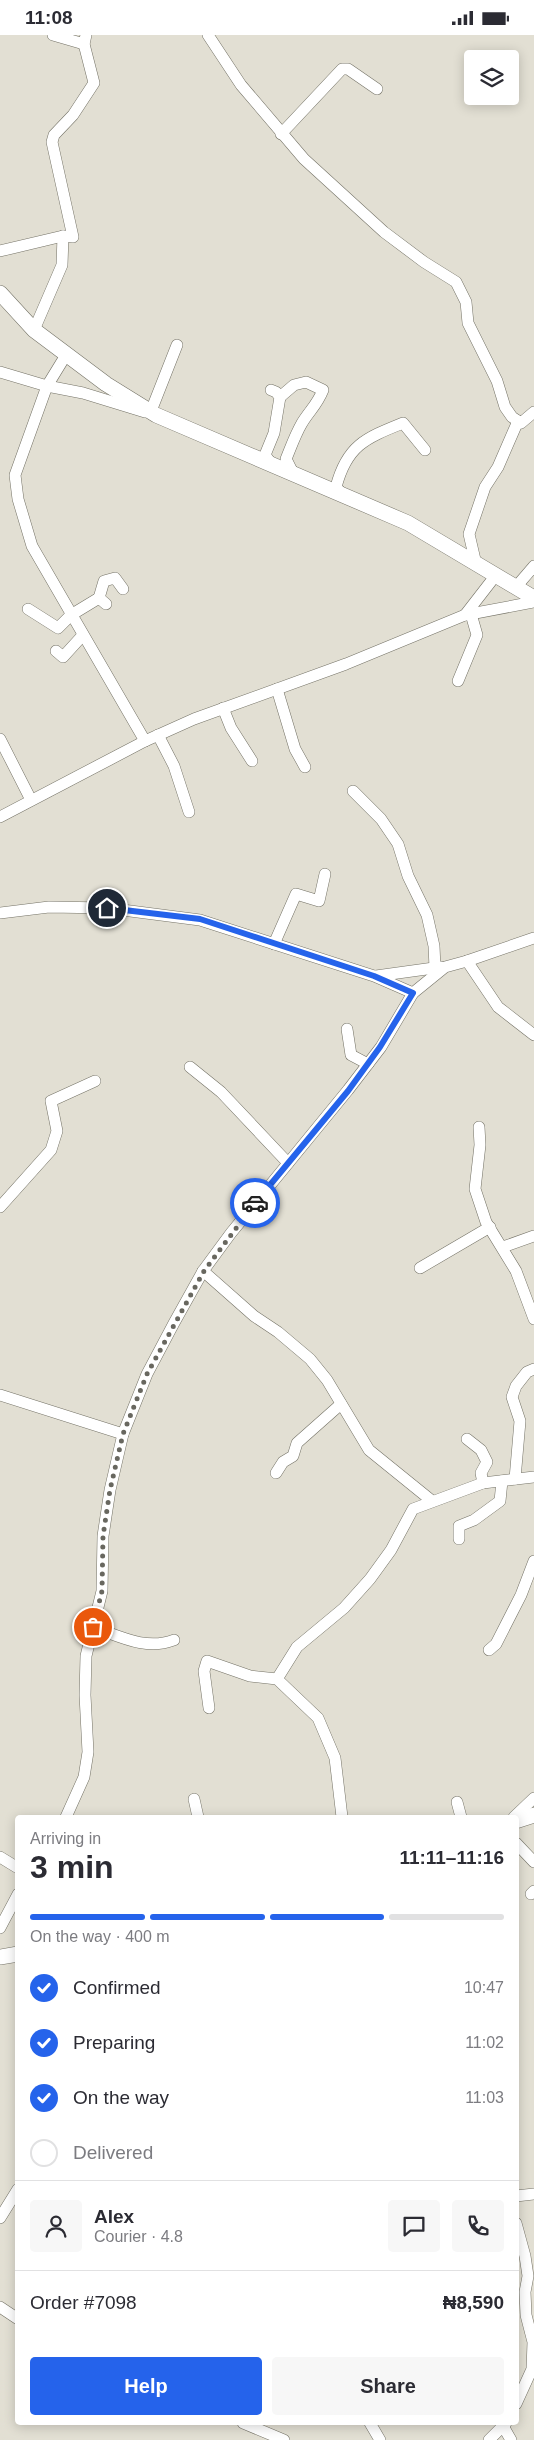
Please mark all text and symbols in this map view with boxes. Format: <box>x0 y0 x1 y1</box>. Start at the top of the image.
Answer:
text: 11:08 <box>25 7 73 28</box>
map controls <box>464 50 519 105</box>
button: layers <box>464 50 519 105</box>
pin <box>86 887 128 929</box>
icon: home <box>93 894 121 922</box>
courier <box>230 1178 280 1228</box>
icon: car <box>241 1189 269 1217</box>
pin <box>72 1606 114 1648</box>
icon: bag <box>79 1613 107 1641</box>
text: Arriving in <box>30 1830 101 1847</box>
text: 11:11–11:16 <box>399 1847 504 1868</box>
text: 3 min <box>30 1849 114 1885</box>
text: On the way · 400 m <box>30 1928 170 1945</box>
icon: check <box>30 1974 58 2002</box>
text: Confirmed <box>73 1977 161 1998</box>
text: 10:47 <box>464 1979 504 1996</box>
icon: check <box>30 2029 58 2057</box>
text: Preparing <box>73 2032 155 2053</box>
text: 11:02 <box>465 2034 504 2051</box>
icon: check <box>30 2084 58 2112</box>
text: On the way <box>73 2087 169 2108</box>
text: 11:03 <box>465 2089 504 2106</box>
text: Delivered <box>73 2142 153 2163</box>
button: person <box>30 2200 82 2252</box>
button: chat <box>388 2200 440 2252</box>
button: phone <box>452 2200 504 2252</box>
text: Alex <box>94 2206 134 2227</box>
text: Courier · 4.8 <box>94 2228 183 2245</box>
text: Order #7098 <box>30 2292 137 2313</box>
text: ₦8,590 <box>443 2292 504 2313</box>
button: Help <box>30 2357 262 2415</box>
button: Share <box>272 2357 504 2415</box>

